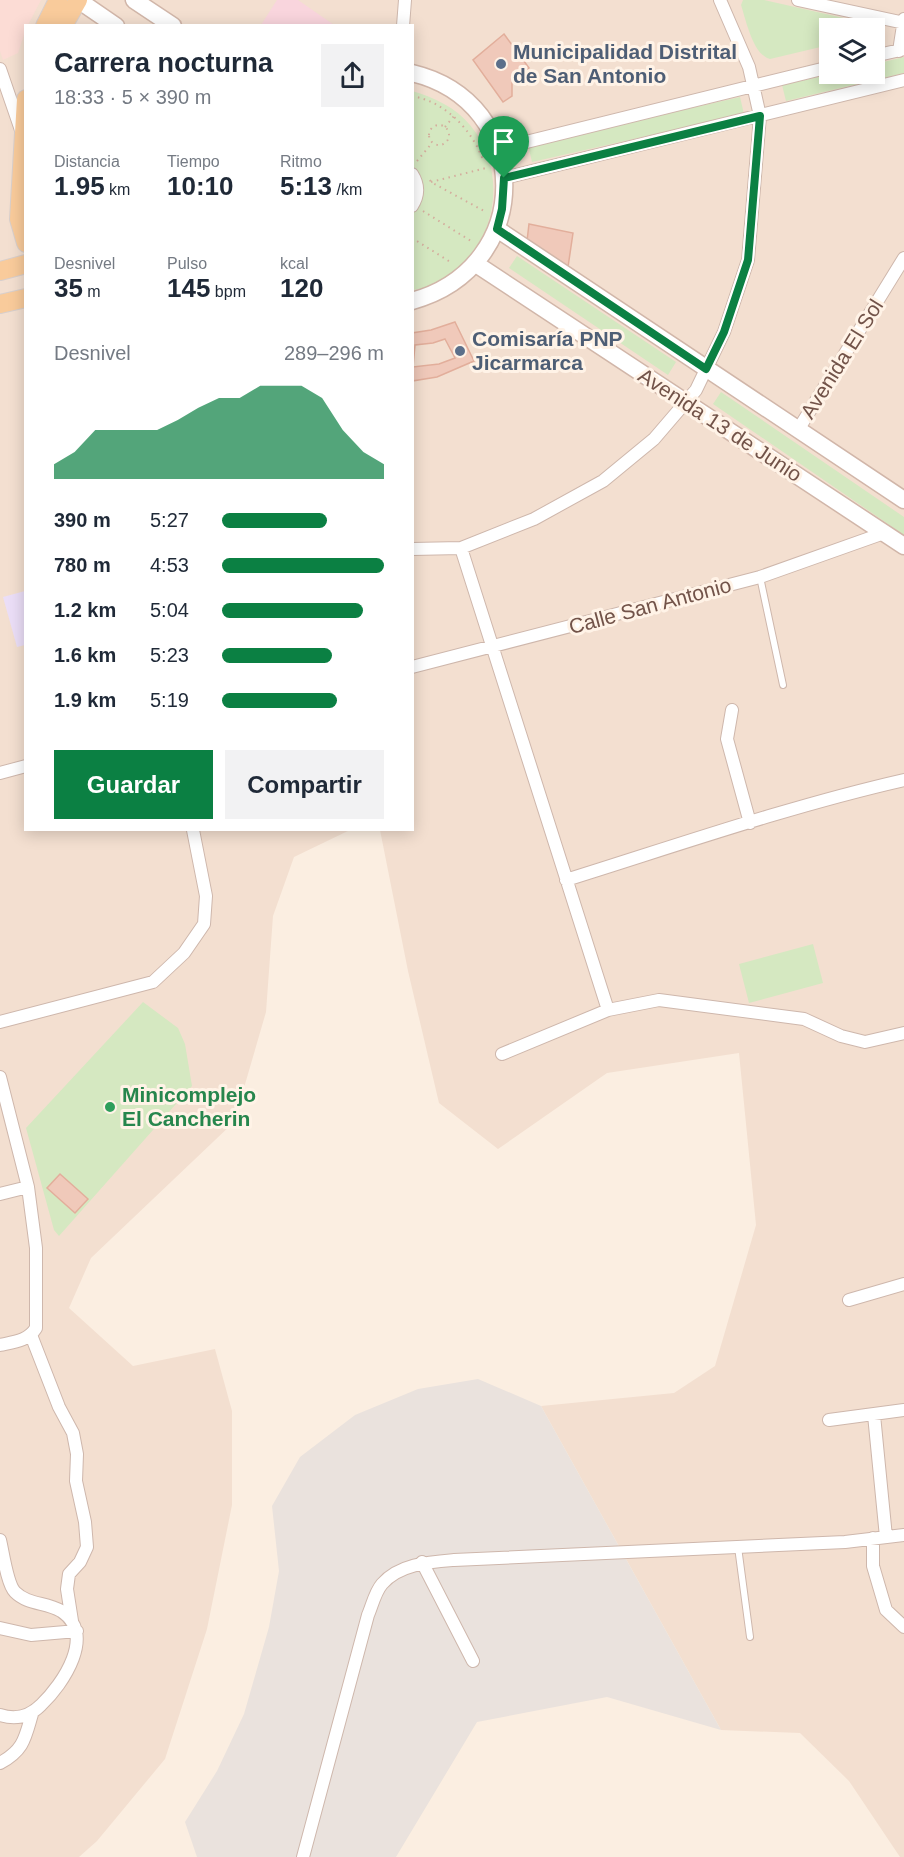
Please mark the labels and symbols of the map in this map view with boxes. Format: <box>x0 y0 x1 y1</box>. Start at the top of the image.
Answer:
place label: Municipalidad Distrital de San Antonio <box>513 40 737 87</box>
marker: Municipalidad Distrital de San Antonio <box>494 57 508 71</box>
pin <box>478 116 529 178</box>
street label: Avenida El Sol <box>796 295 887 423</box>
place label: Comisaría PNP Jicarmarca <box>472 327 623 374</box>
marker: Comisaría PNP Jicarmarca <box>453 344 467 358</box>
street label: Avenida 13 de Junio <box>634 363 806 486</box>
street label: Calle San Antonio <box>566 573 733 638</box>
place label: Minicomplejo El Cancherin <box>122 1083 256 1130</box>
marker: Minicomplejo El Cancherin <box>103 1100 117 1114</box>

